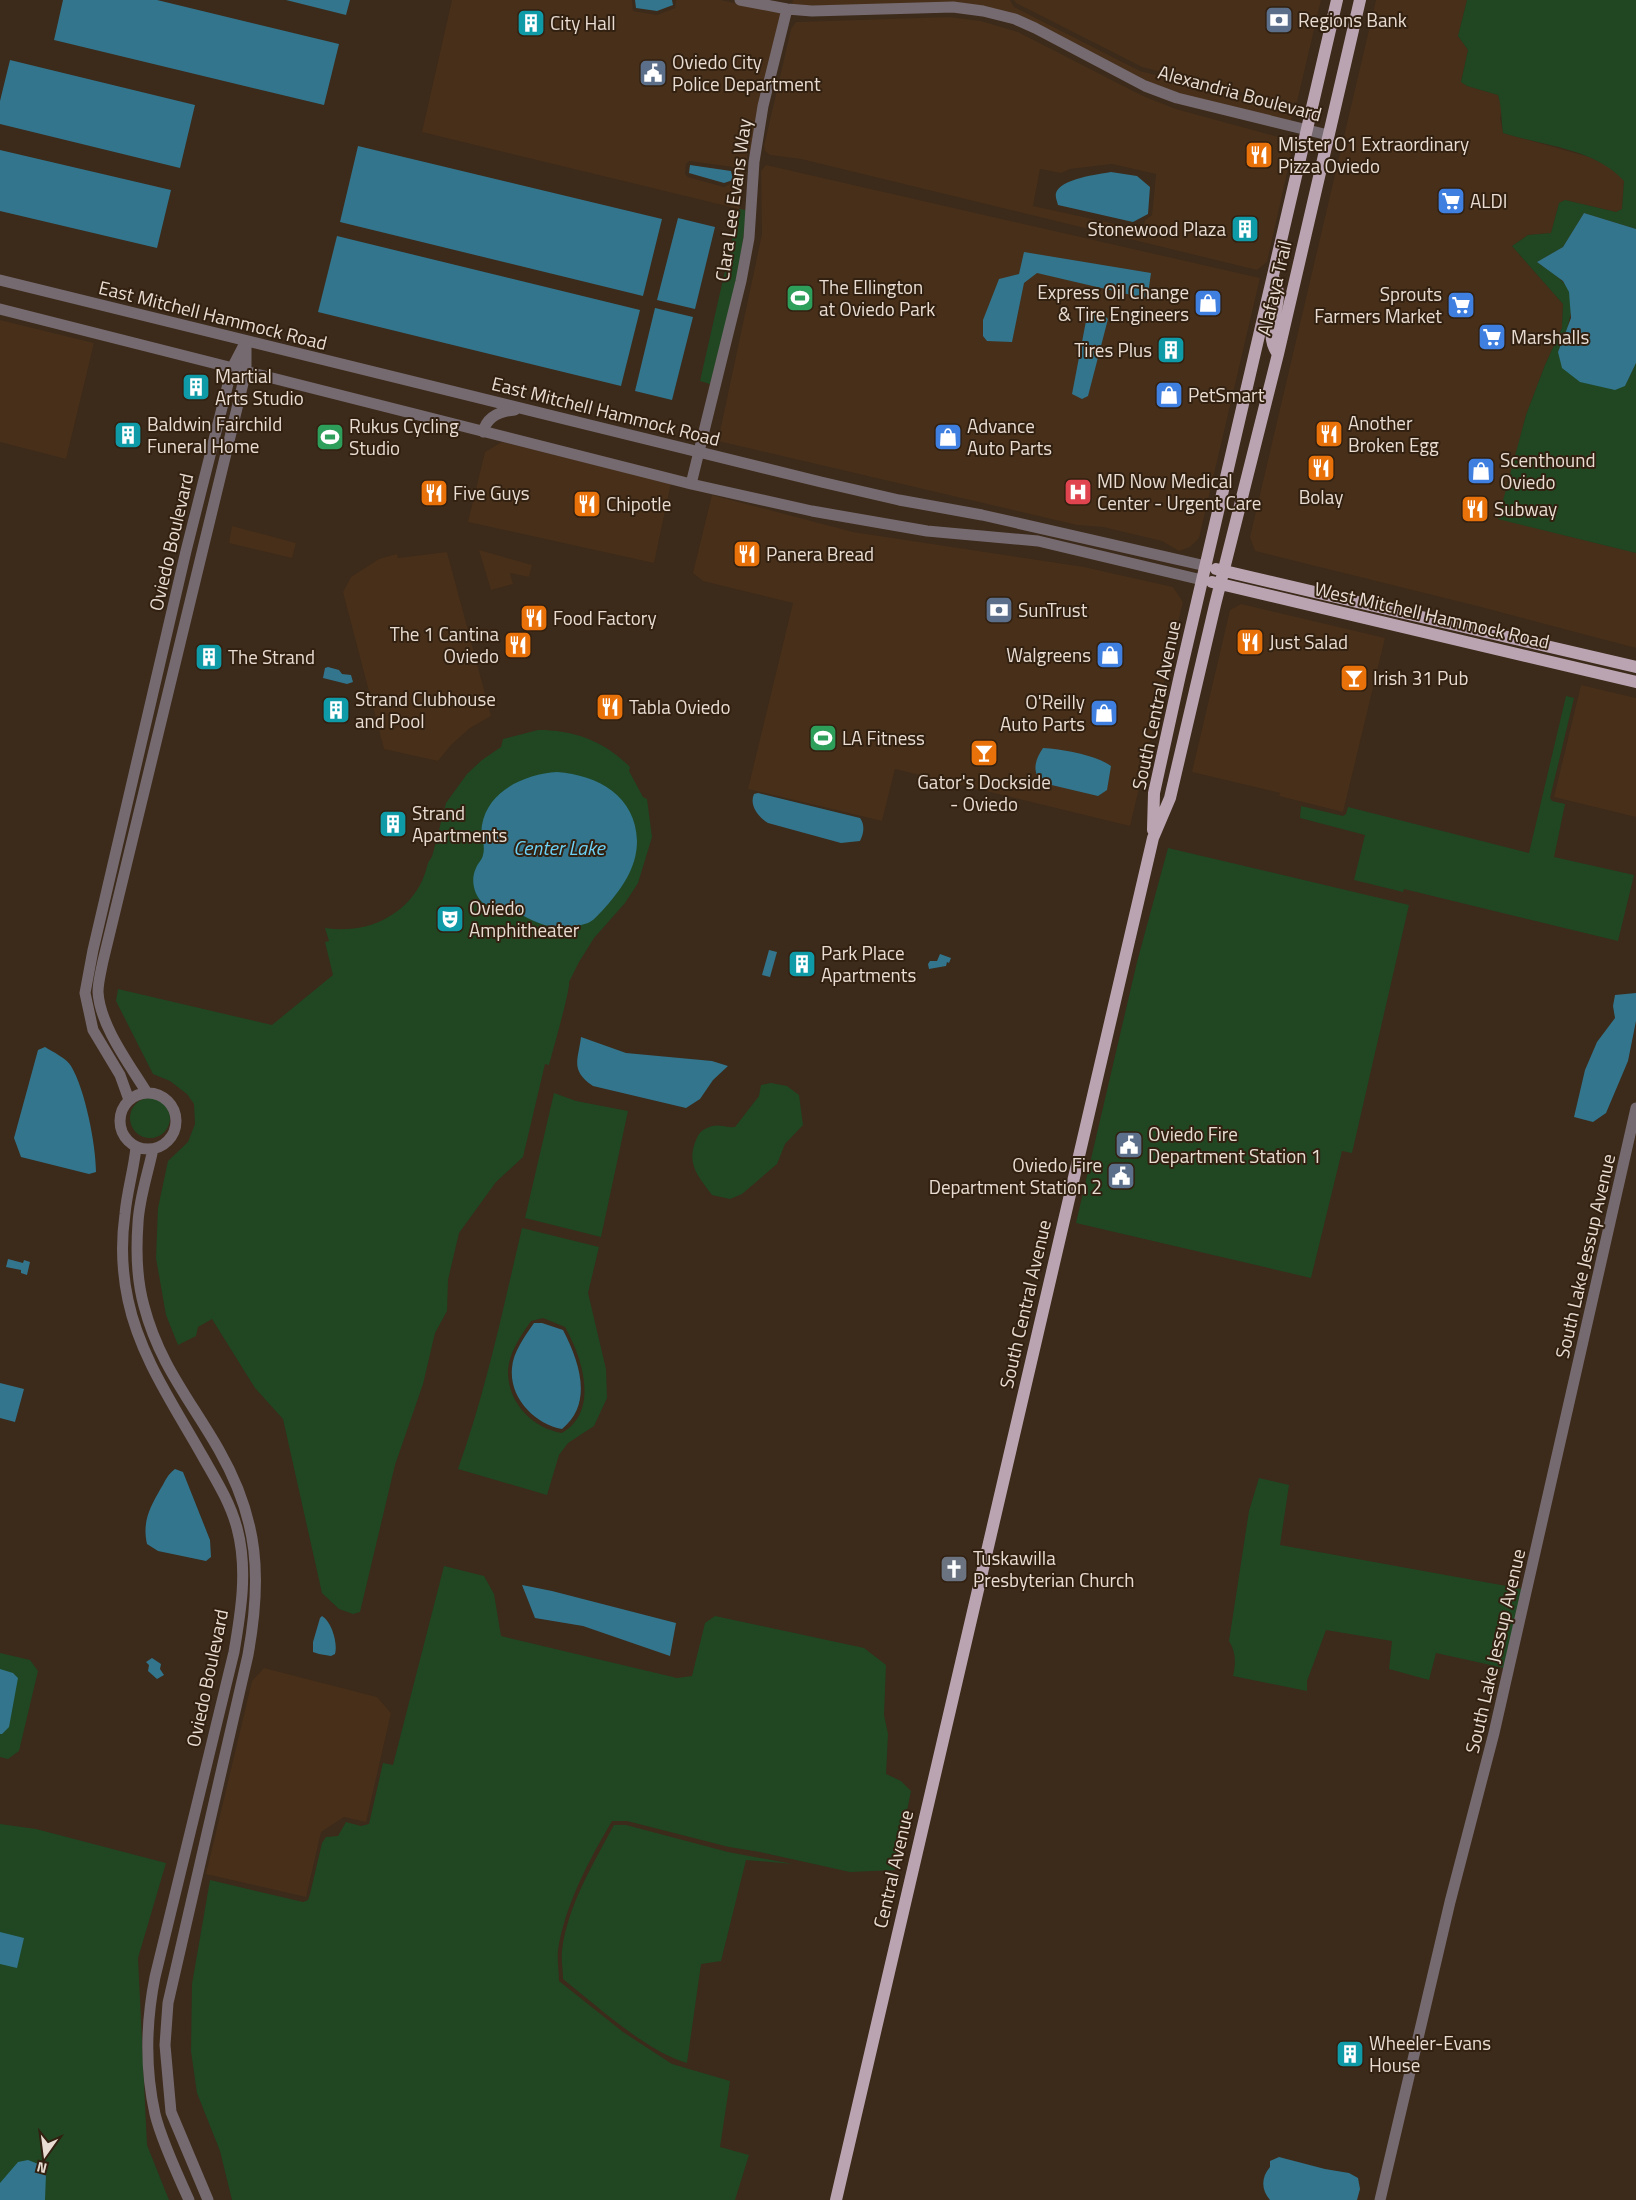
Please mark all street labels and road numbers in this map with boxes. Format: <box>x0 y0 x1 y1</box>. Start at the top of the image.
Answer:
street label: Alexandria Boulevard <box>1155 57 1325 128</box>
street label: Clara Lee Evans Way <box>707 117 758 283</box>
street label: Alafaya Trail <box>1249 238 1299 338</box>
street label: East Mitchell Hammock Road <box>96 272 330 357</box>
street label: East Mitchell Hammock Road <box>489 368 723 453</box>
street label: Oviedo Boulevard <box>141 470 200 613</box>
street label: West Mitchell Hammock Road <box>1312 573 1553 656</box>
street label: South Central Avenue <box>1123 618 1188 792</box>
street label: South Lake Jessup Avenue <box>1547 1151 1622 1361</box>
street label: South Central Avenue <box>991 1217 1058 1391</box>
street label: South Lake Jessup Avenue <box>1457 1546 1532 1756</box>
street label: Oviedo Boulevard <box>178 1606 235 1750</box>
street label: Central Avenue <box>865 1807 920 1931</box>

